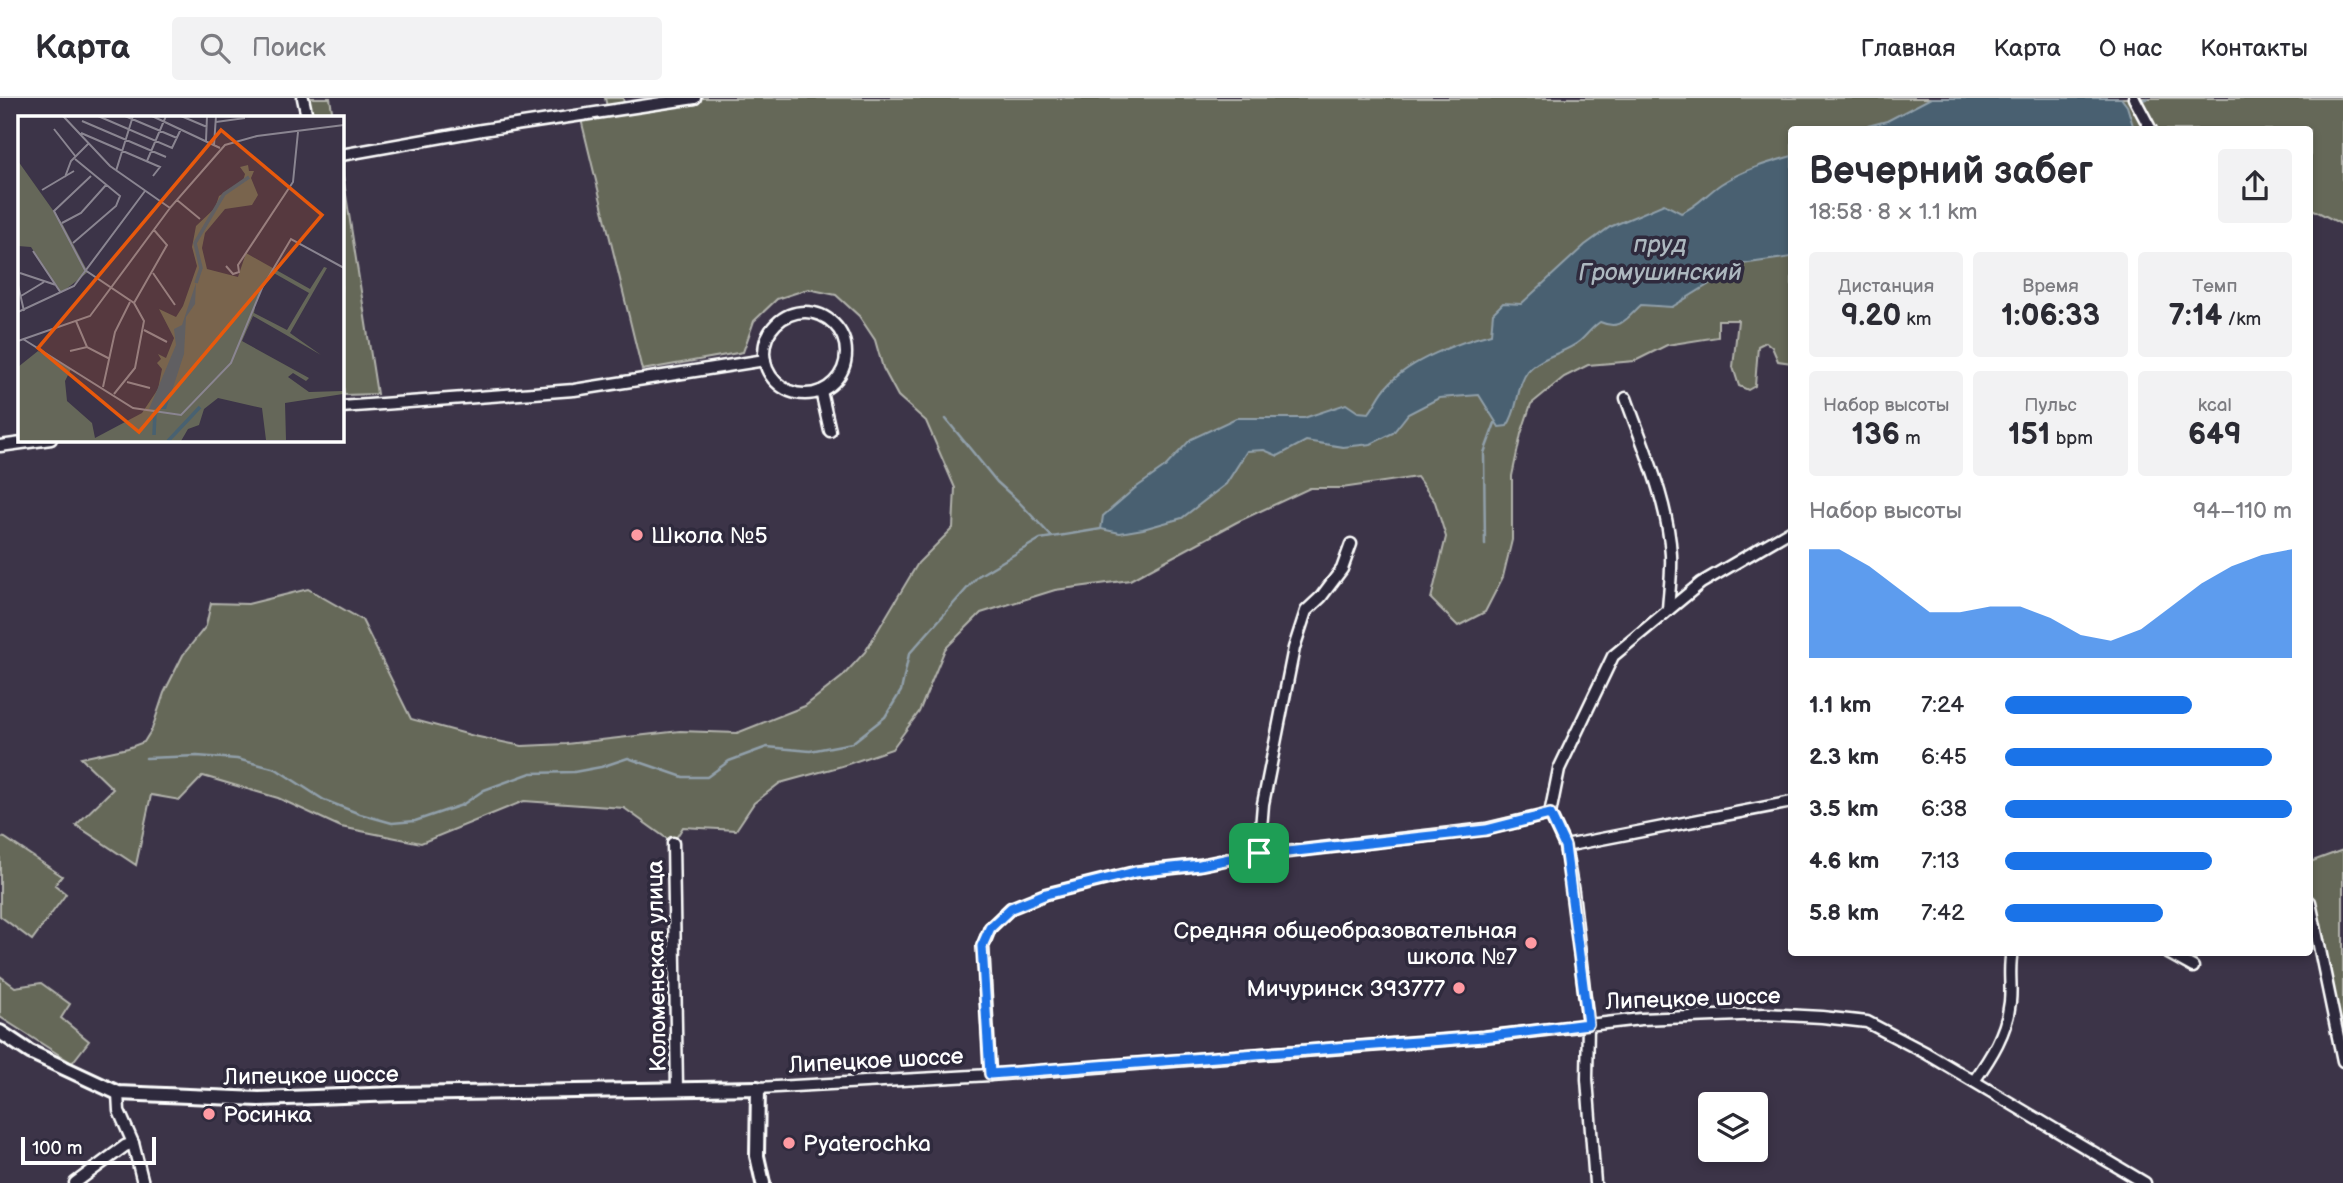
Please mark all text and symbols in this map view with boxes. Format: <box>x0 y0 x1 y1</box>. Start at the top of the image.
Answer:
search box <box>172 17 662 80</box>
text: Карта <box>35 28 130 68</box>
icon: search <box>196 29 234 67</box>
text: Поиск <box>252 33 326 64</box>
text: Главная <box>1861 34 1955 63</box>
text: Карта <box>1993 34 2061 63</box>
text: О нас <box>2099 34 2162 63</box>
text: Контакты <box>2200 34 2308 63</box>
inset map <box>18 116 343 441</box>
text: Вечерний забег <box>1809 149 2093 194</box>
button: share <box>2218 149 2292 223</box>
text: 18:58 · 8 × 1.1 km <box>1809 198 1977 226</box>
water label: пруд Громушинский <box>1578 230 1742 287</box>
text: Дистанция <box>1838 275 1934 298</box>
text: Время <box>2022 275 2079 298</box>
text: Темп <box>2192 275 2237 298</box>
text: 9.20 <box>1841 298 1901 334</box>
text: 1:06:33 <box>2001 298 2100 334</box>
text: 7:14 <box>2168 298 2222 334</box>
text: km <box>1901 308 1931 331</box>
text: /km <box>2222 308 2261 331</box>
text: Набор высоты <box>1823 394 1949 417</box>
text: Пульс <box>2024 394 2077 417</box>
text: kcal <box>2198 394 2232 417</box>
text: 136 <box>1852 417 1900 453</box>
text: 151 <box>2008 417 2051 453</box>
text: 649 <box>2188 417 2242 453</box>
text: m <box>1900 427 1921 450</box>
text: bpm <box>2051 427 2093 450</box>
text: Набор высоты <box>1809 497 1962 525</box>
text: 94–110 m <box>2193 497 2292 525</box>
place label: Школа №5 <box>651 522 768 550</box>
marker: Школа №5 <box>629 527 645 543</box>
text: 1.1 km <box>1809 691 1871 719</box>
text: 7:24 <box>1921 691 1964 719</box>
text: 2.3 km <box>1809 743 1879 771</box>
text: 6:45 <box>1921 743 1967 771</box>
text: 3.5 km <box>1809 795 1879 823</box>
text: 6:38 <box>1921 795 1967 823</box>
pin <box>1229 823 1289 883</box>
icon: arrive <box>1240 834 1278 872</box>
text: 4.6 km <box>1809 847 1879 875</box>
text: 7:13 <box>1921 847 1960 875</box>
street label: Коломенская улица <box>641 859 673 1072</box>
text: 5.8 km <box>1809 899 1879 927</box>
text: 7:42 <box>1921 899 1965 927</box>
place label: Средняя общеобразовательная школа №7 <box>1173 917 1518 971</box>
marker: Средняя общеобразовательная школа №7 <box>1523 935 1539 951</box>
place label: Мичуринск 393777 <box>1246 975 1446 1003</box>
marker: Мичуринск 393777 <box>1451 980 1467 996</box>
street label: Липецкое шоссе <box>1604 982 1781 1016</box>
street label: Липецкое шоссе <box>787 1042 964 1080</box>
street label: Липецкое шоссе <box>222 1060 399 1092</box>
map controls <box>1698 1092 1768 1162</box>
button: layers <box>1698 1092 1768 1162</box>
place label: Росинка <box>223 1101 313 1129</box>
marker: Росинка <box>201 1106 217 1122</box>
place label: Pyaterochka <box>803 1130 931 1158</box>
scale bar <box>21 1134 156 1166</box>
marker: Pyaterochka <box>781 1135 797 1151</box>
text: 100 m <box>32 1137 83 1160</box>

